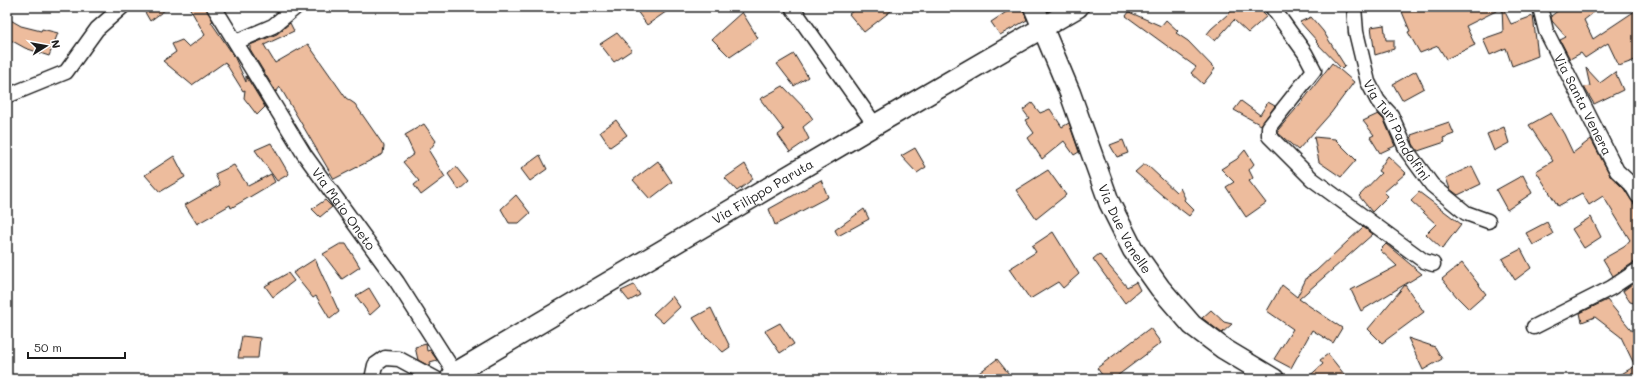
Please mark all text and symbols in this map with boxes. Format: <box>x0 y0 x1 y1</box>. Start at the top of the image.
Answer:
north arrow <box>26 26 66 66</box>
text: N <box>48 38 64 50</box>
street label: Via Santa Venera <box>1551 51 1616 158</box>
street label: Via Turi Pandolfini <box>1360 76 1435 184</box>
street label: Via Filippo Paruta <box>709 154 816 227</box>
street label: Via Maio Oneto <box>308 164 380 253</box>
street label: Via Due Vanelle <box>1095 181 1156 277</box>
scale bar <box>28 334 125 360</box>
text: 50 m <box>34 339 62 355</box>

